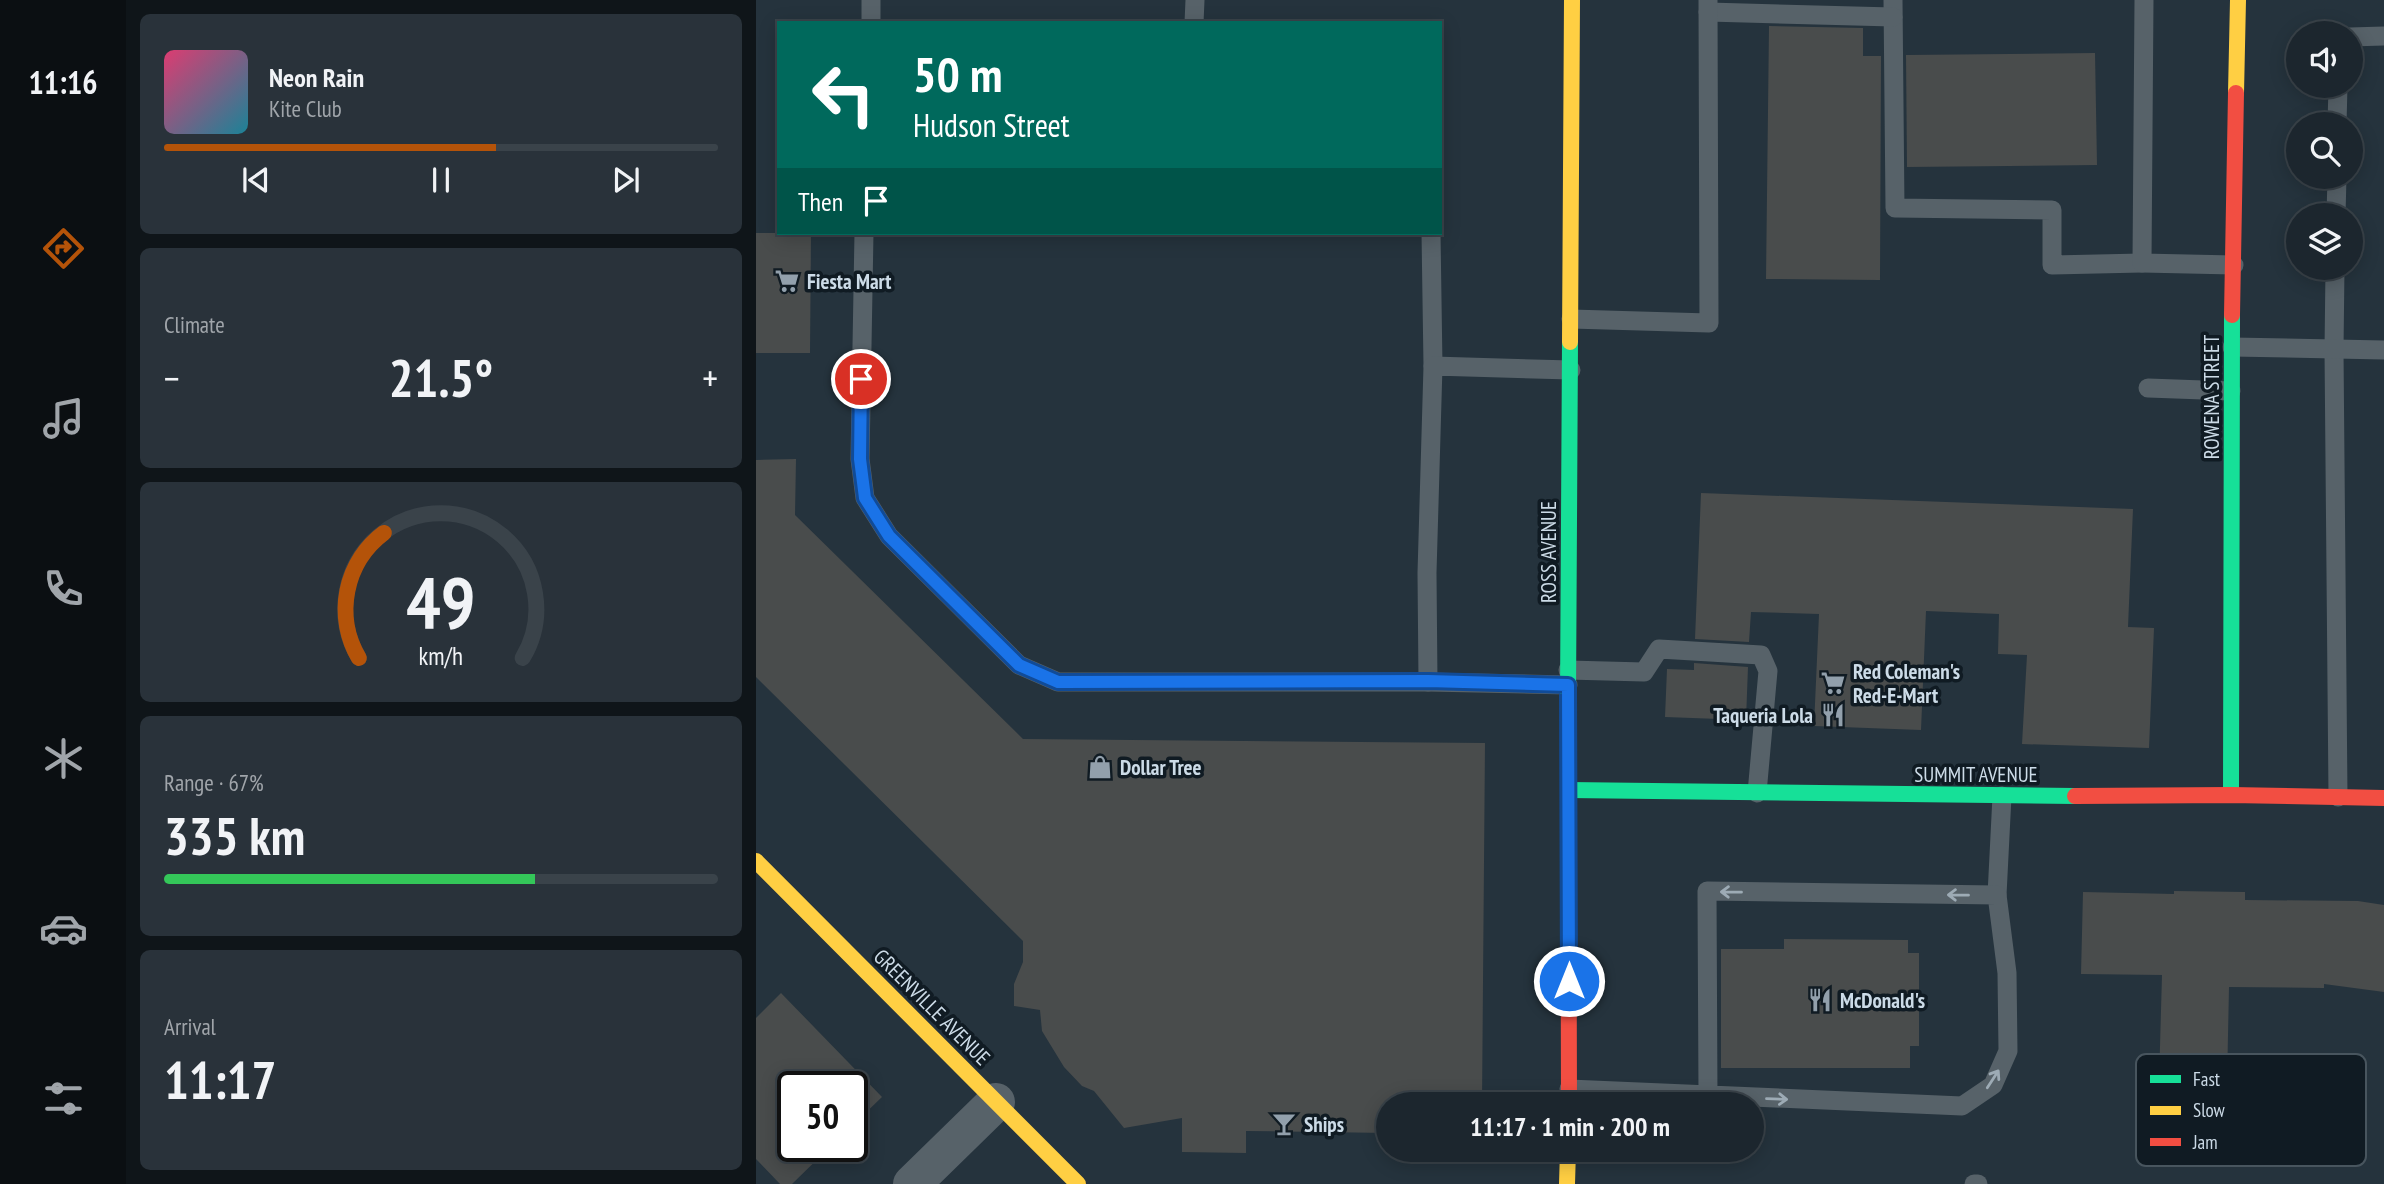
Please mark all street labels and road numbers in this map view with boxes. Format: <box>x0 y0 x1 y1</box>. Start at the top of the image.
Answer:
street label: ROWENA STREET <box>2198 334 2225 459</box>
street label: ROSS AVENUE <box>1535 501 1562 603</box>
street label: SUMMIT AVENUE <box>1914 761 2038 788</box>
street label: GREENVILLE AVENUE <box>868 943 996 1071</box>

